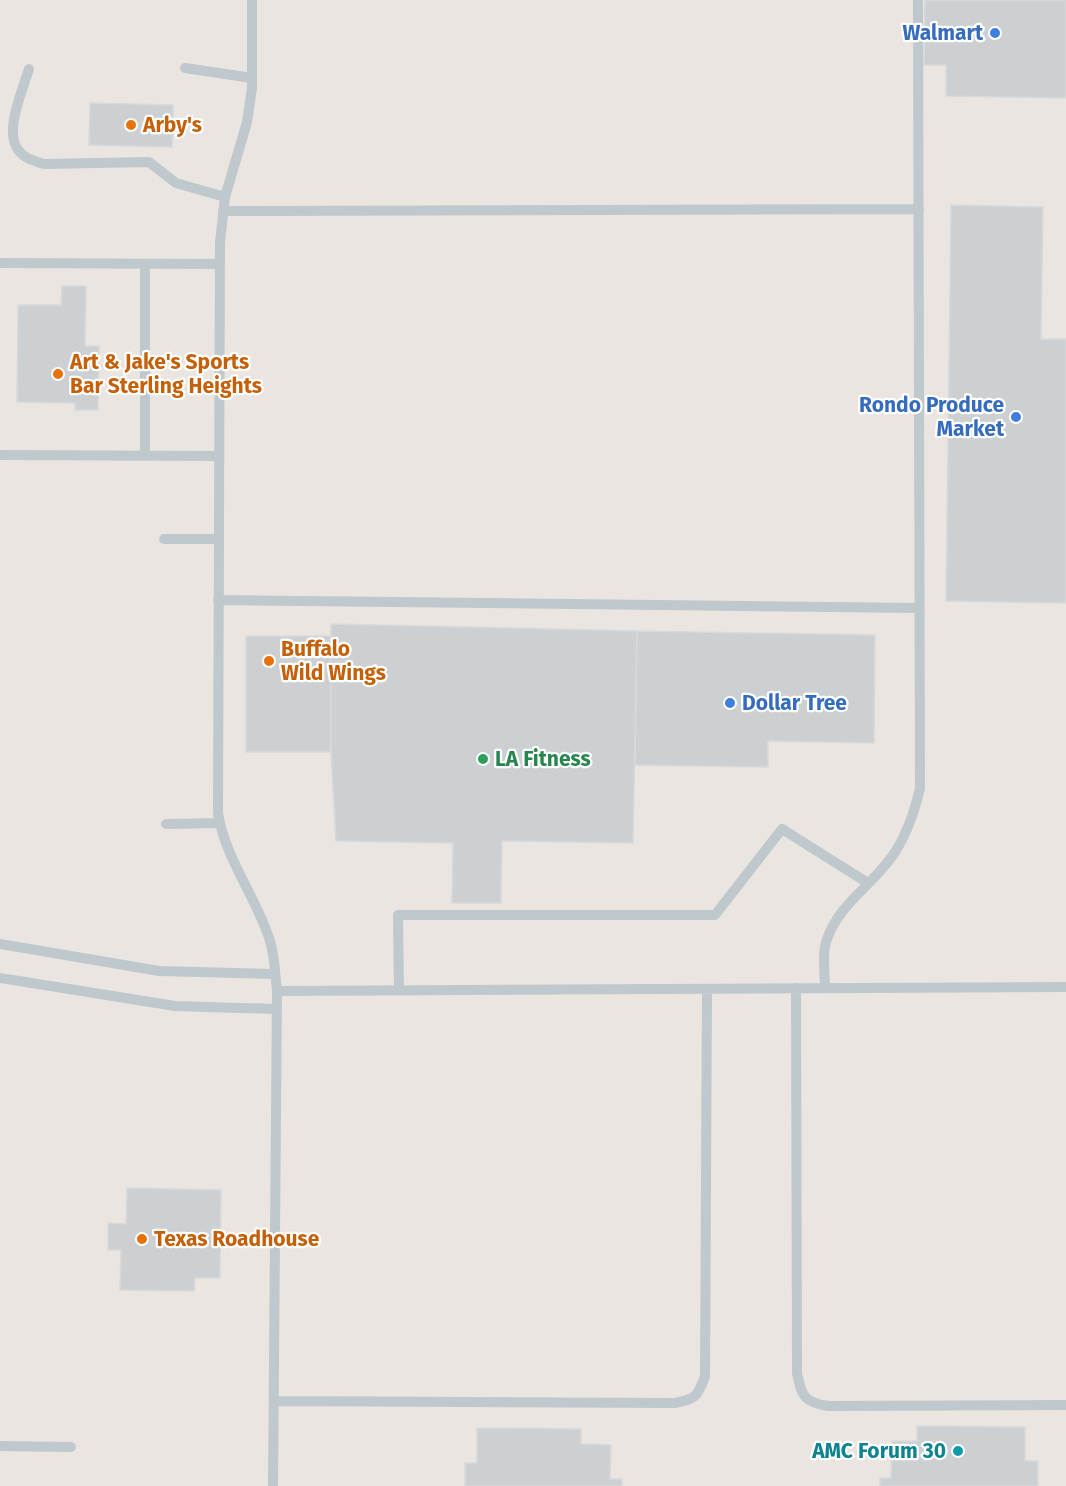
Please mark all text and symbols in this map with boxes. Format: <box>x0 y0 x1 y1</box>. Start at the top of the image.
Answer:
place label: Walmart <box>903 20 984 46</box>
marker: Walmart <box>988 26 1002 40</box>
place label: Arby's <box>142 112 202 138</box>
marker: Arby's <box>124 118 138 132</box>
place label: Art & Jake's Sports Bar Sterling Heights <box>69 349 262 399</box>
marker: Art & Jake's Sports Bar Sterling Heights <box>51 367 65 381</box>
place label: Rondo Produce Market <box>859 392 1005 442</box>
marker: Rondo Produce Market <box>1009 410 1023 424</box>
place label: Buffalo Wild Wings <box>281 636 386 686</box>
marker: Buffalo Wild Wings <box>262 654 276 668</box>
place label: Dollar Tree <box>742 690 847 716</box>
marker: Dollar Tree <box>723 696 737 710</box>
place label: LA Fitness <box>495 746 591 772</box>
marker: LA Fitness <box>476 752 490 766</box>
place label: Texas Roadhouse <box>154 1226 320 1252</box>
marker: Texas Roadhouse <box>135 1232 149 1246</box>
place label: AMC Forum 30 <box>811 1438 946 1464</box>
marker: AMC Forum 30 <box>951 1444 965 1458</box>

